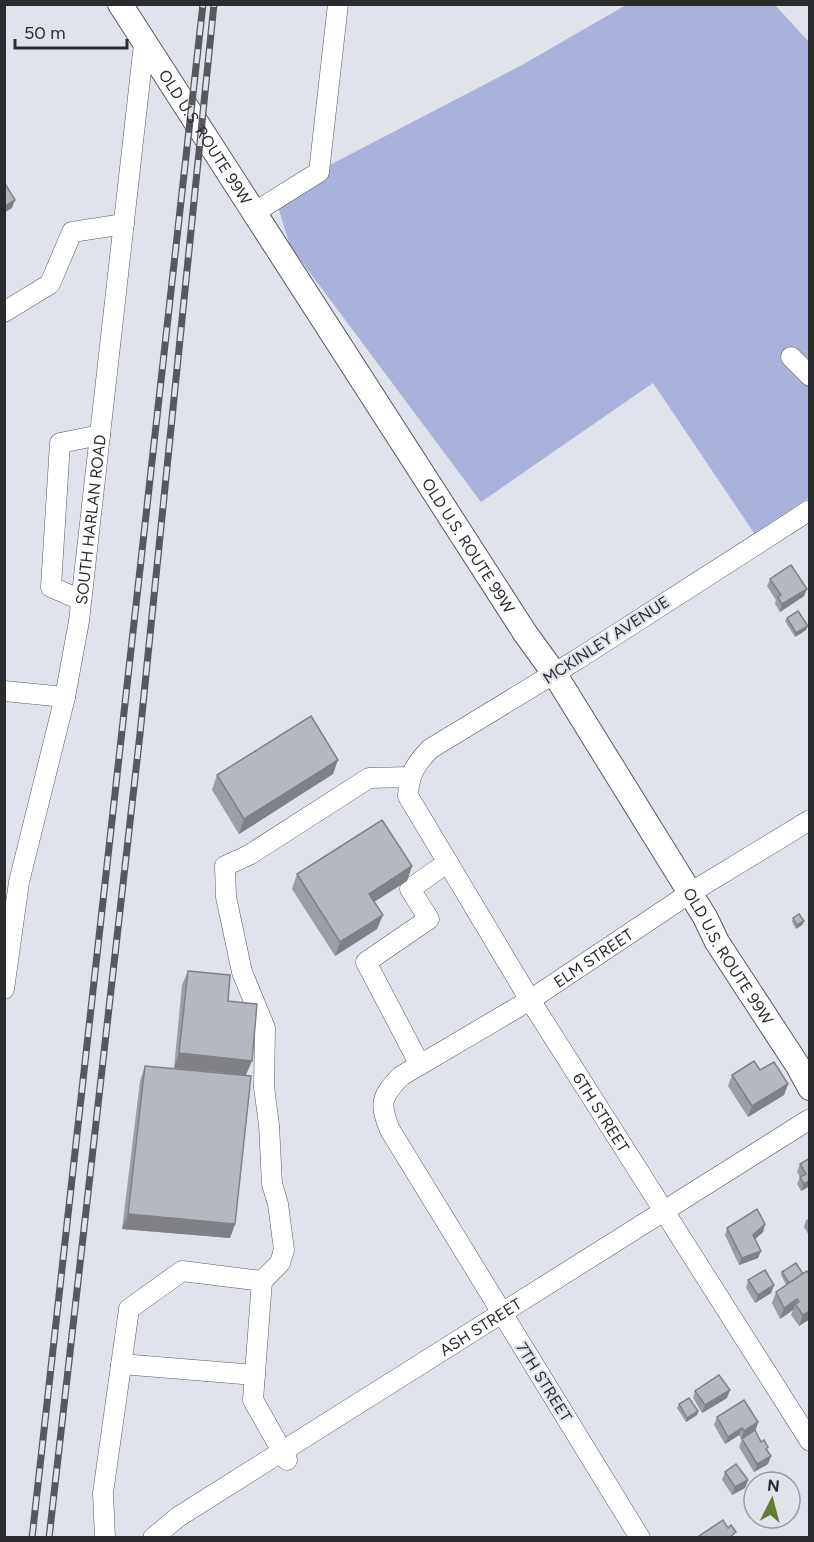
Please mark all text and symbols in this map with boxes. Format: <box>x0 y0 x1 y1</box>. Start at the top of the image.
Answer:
scale bar <box>15 12 128 50</box>
text: 50 m <box>24 22 66 44</box>
street label: OLD U.S. ROUTE 99W <box>155 66 256 208</box>
street label: SOUTH HARLAN ROAD <box>71 434 109 606</box>
street label: OLD U.S. ROUTE 99W <box>418 474 519 617</box>
street label: MCKINLEY AVENUE <box>539 592 673 688</box>
street label: OLD U.S. ROUTE 99W <box>680 884 778 1028</box>
street label: ELM STREET <box>550 924 637 991</box>
street label: 6TH STREET <box>569 1069 634 1156</box>
street label: ASH STREET <box>436 1294 525 1359</box>
street label: 7TH STREET <box>512 1339 576 1425</box>
north arrow <box>742 1470 802 1530</box>
text: N <box>766 1475 781 1496</box>

